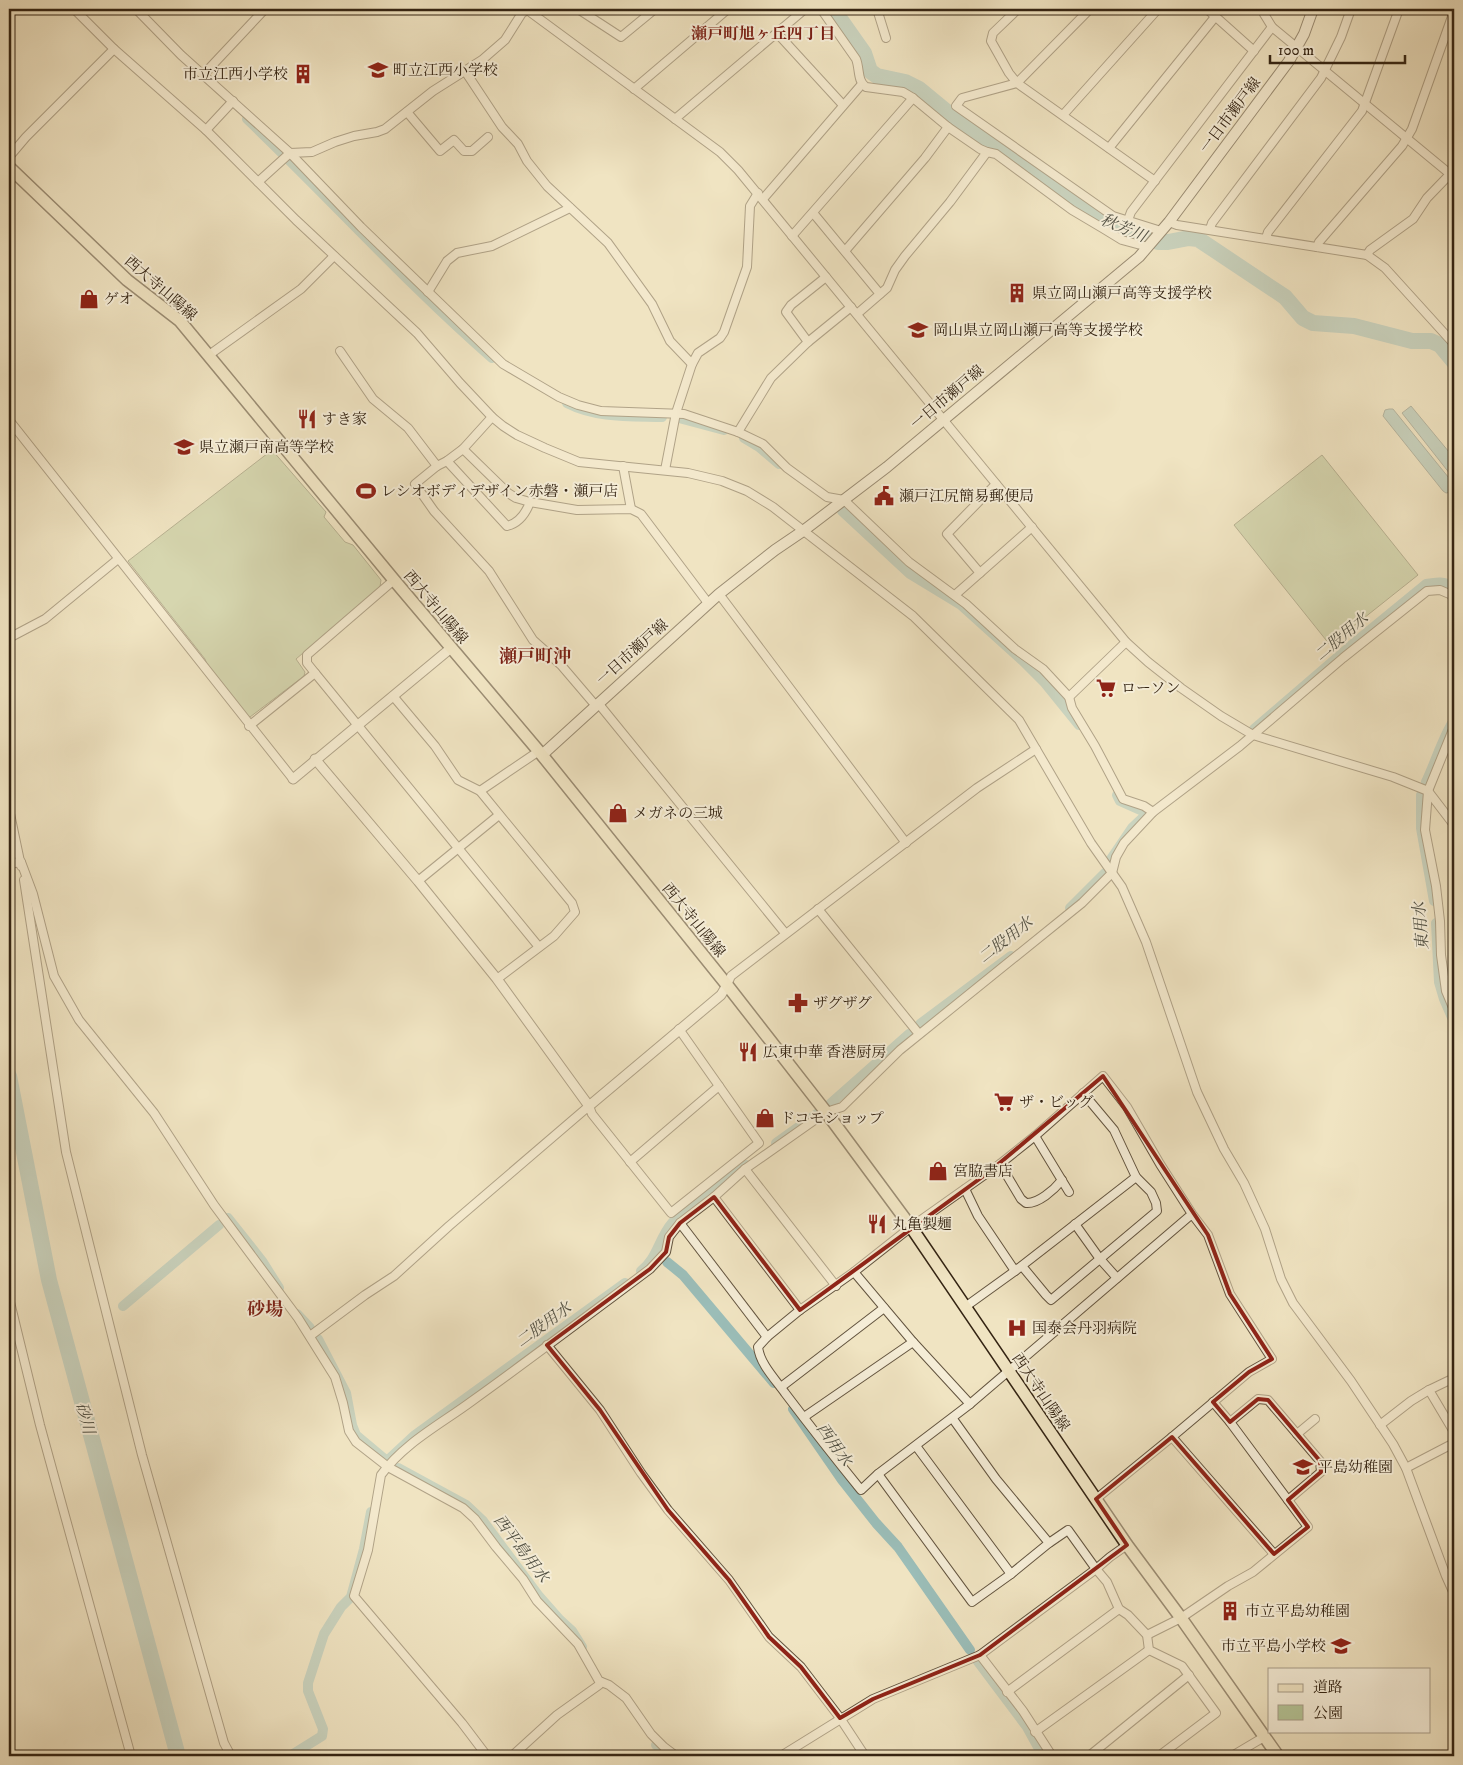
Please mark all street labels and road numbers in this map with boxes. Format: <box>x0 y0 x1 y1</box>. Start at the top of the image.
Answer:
street label: 一日市瀬戸線 <box>1196 74 1265 157</box>
street label: 西大寺山陽線 <box>120 252 201 325</box>
street label: 一日市瀬戸線 <box>907 361 988 434</box>
street label: 西大寺山陽線 <box>399 567 472 648</box>
street label: 一日市瀬戸線 <box>593 615 672 690</box>
street label: 西大寺山陽線 <box>658 879 729 961</box>
street label: 西大寺山陽線 <box>1008 1350 1074 1435</box>

